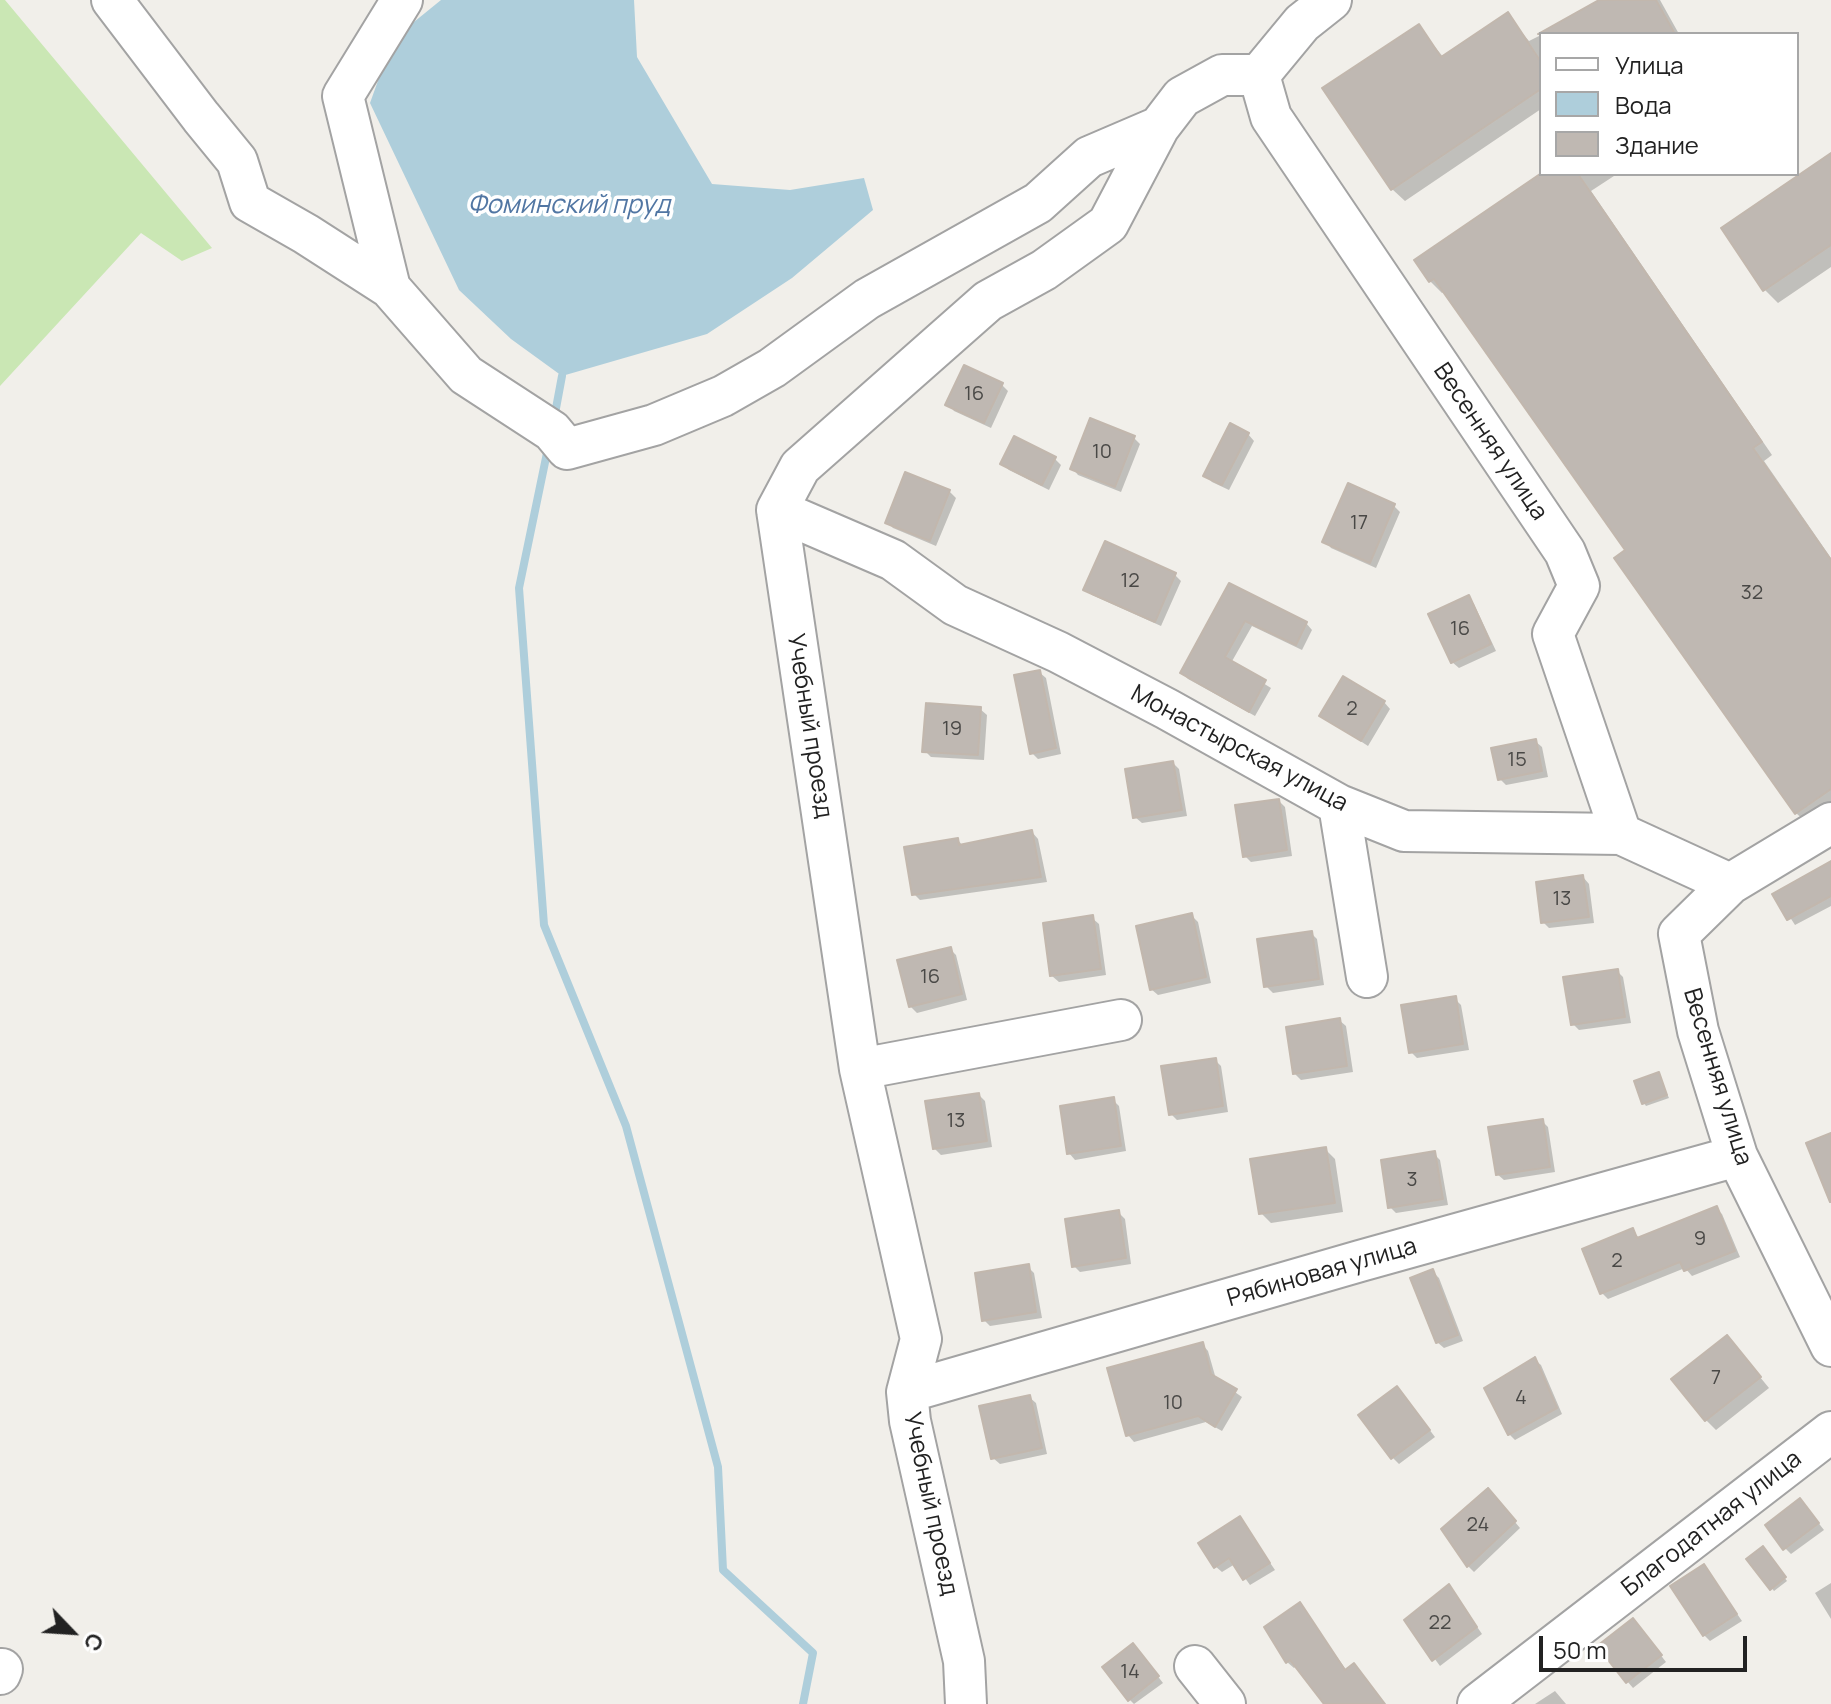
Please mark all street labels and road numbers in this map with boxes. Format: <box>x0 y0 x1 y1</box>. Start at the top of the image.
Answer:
street label: Весенняя улица <box>1427 358 1553 526</box>
street label: Учебный проезд <box>780 632 838 820</box>
street label: Монастырская улица <box>1126 680 1352 818</box>
street label: Весенняя улица <box>1676 985 1758 1169</box>
street label: Рябиновая улица <box>1224 1232 1420 1314</box>
street label: Учебный проезд <box>897 1410 963 1598</box>
street label: Благодатная улица <box>1616 1445 1808 1603</box>

